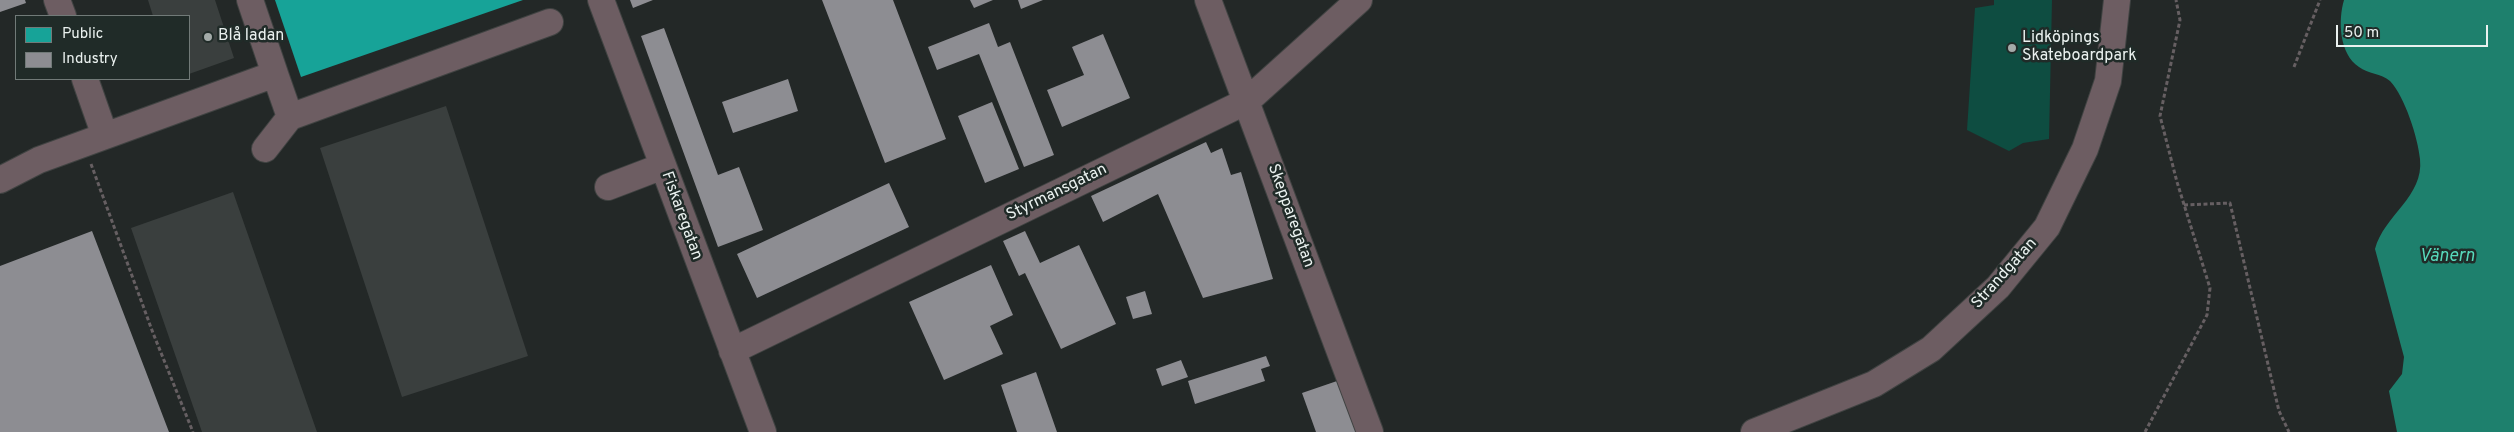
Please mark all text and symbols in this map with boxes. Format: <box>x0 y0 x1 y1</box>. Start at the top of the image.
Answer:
legend <box>15 15 190 80</box>
scale bar <box>2339 15 2492 47</box>
text: 50 m <box>2344 24 2379 43</box>
text: Public <box>62 25 103 44</box>
place label: Blå ladan <box>218 27 284 47</box>
place label: Lidköpings Skateboardpark <box>2022 29 2137 67</box>
marker: Blå ladan <box>202 31 214 43</box>
marker: Lidköpings Skateboardpark <box>2006 42 2018 54</box>
text: Industry <box>62 50 118 69</box>
street label: Styrmansgatan <box>1004 160 1110 226</box>
street label: Skepparegatan <box>1262 162 1318 270</box>
street label: Fiskaregatan <box>656 169 706 263</box>
street label: Strandgatan <box>1968 235 2042 313</box>
water label: Vänern <box>2419 246 2475 268</box>

